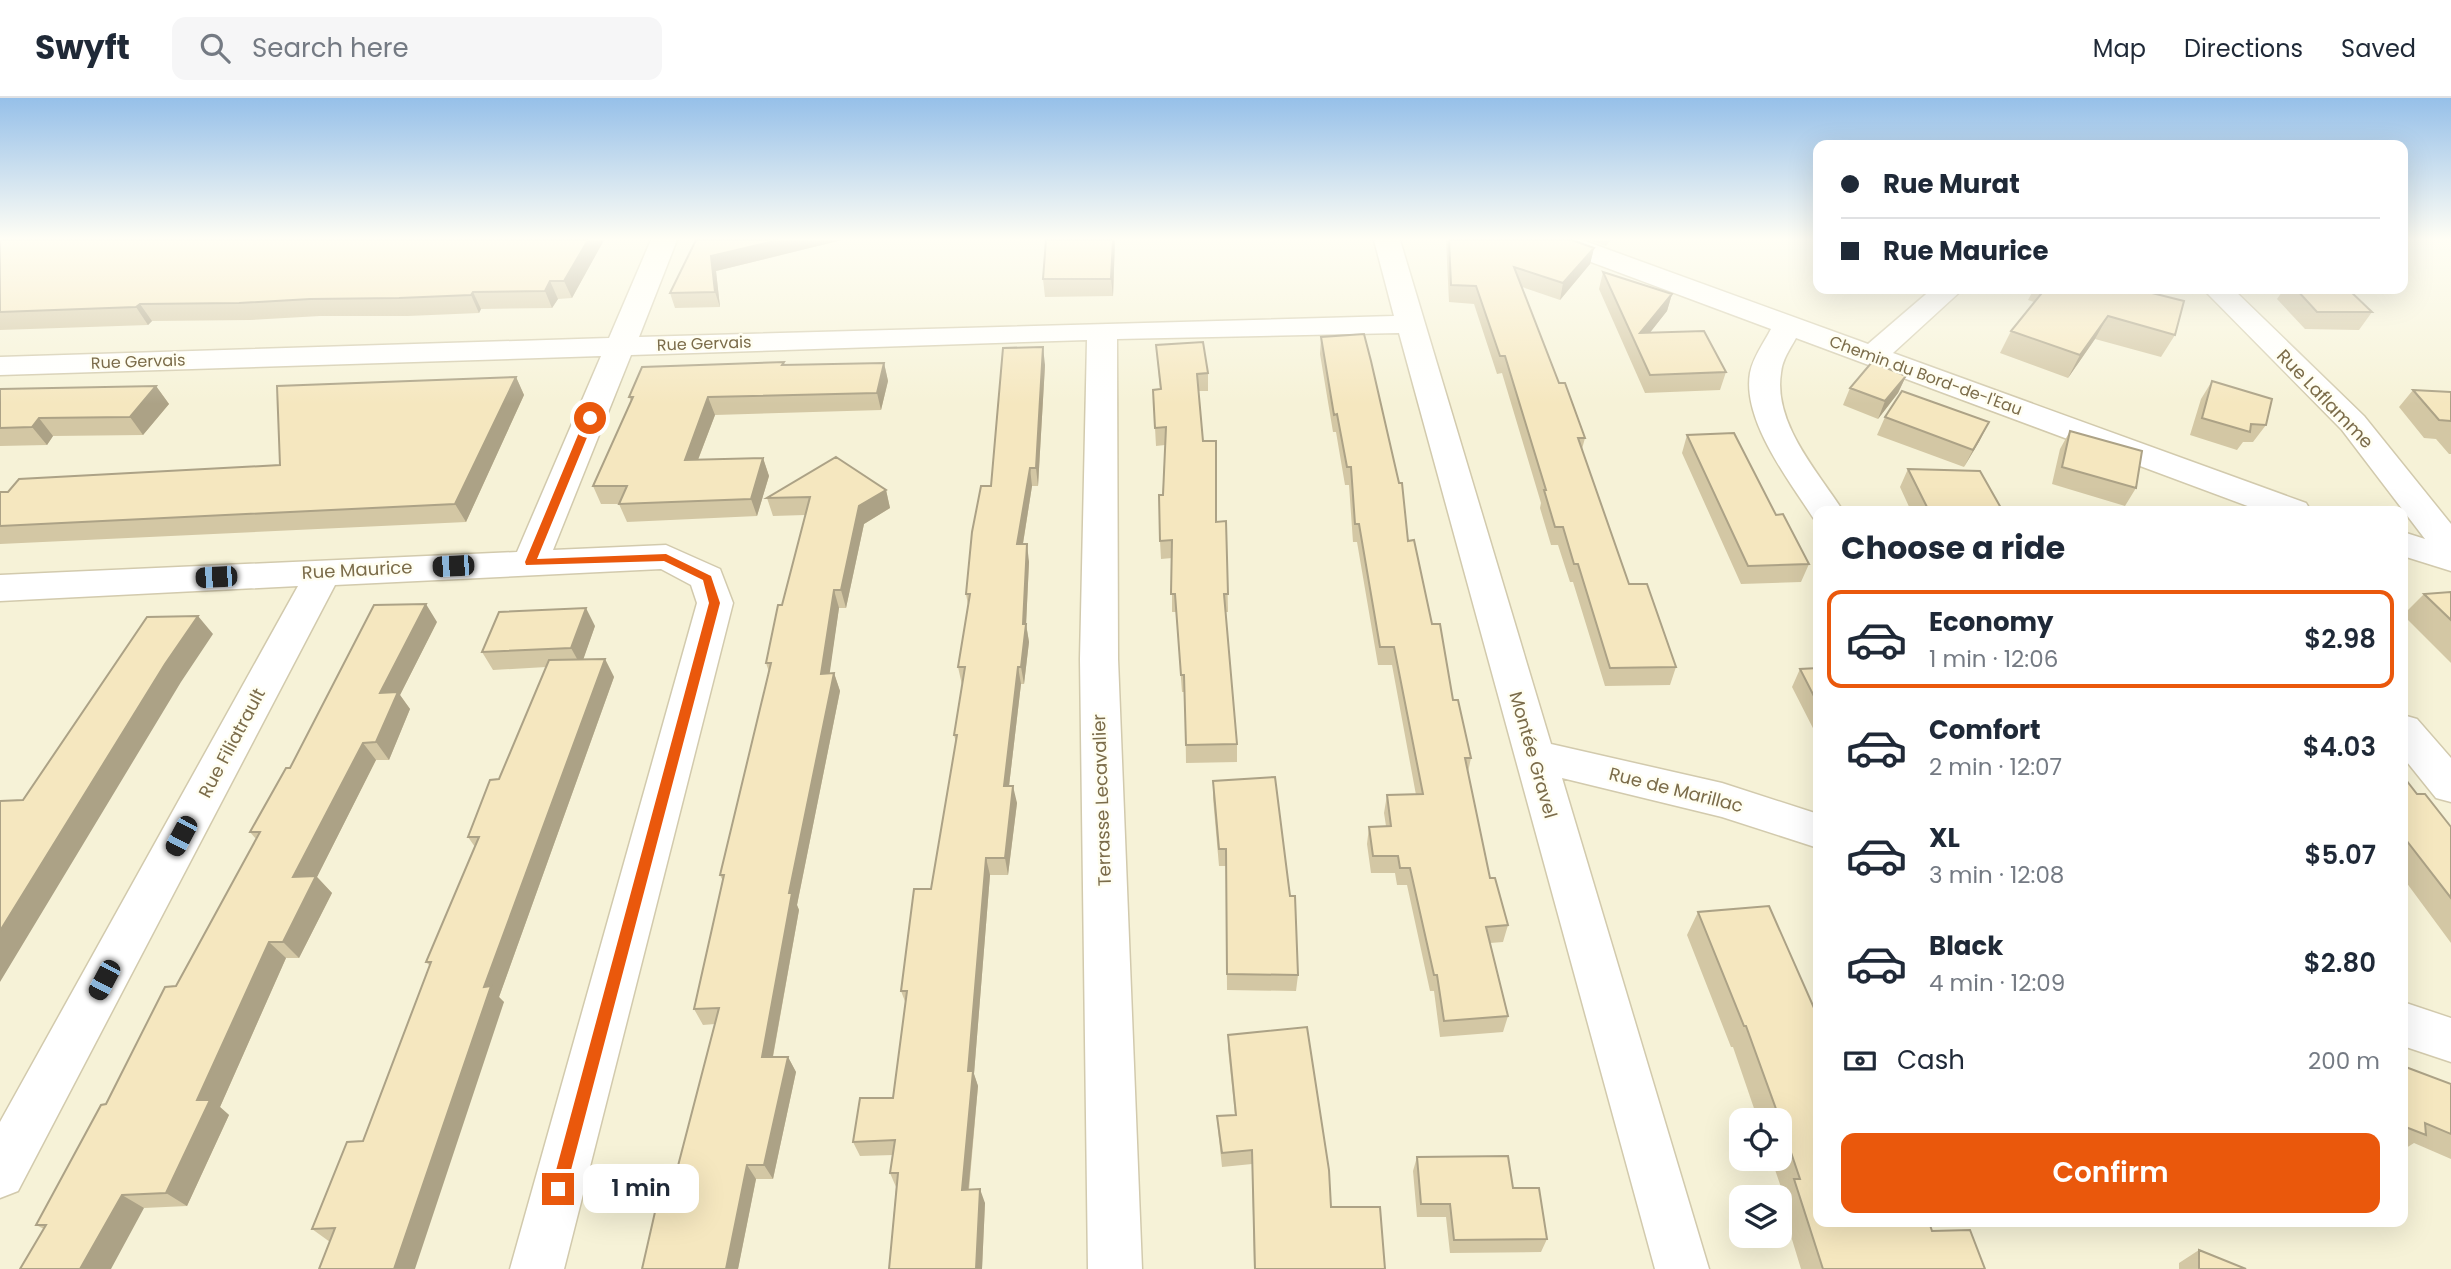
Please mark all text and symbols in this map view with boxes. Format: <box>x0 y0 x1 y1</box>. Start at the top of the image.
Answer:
search box <box>172 17 662 80</box>
text: Swyft <box>35 24 130 71</box>
icon: search <box>196 29 234 67</box>
text: Search here <box>252 30 409 66</box>
text: Map <box>2093 32 2146 65</box>
text: Directions <box>2184 32 2303 65</box>
text: Saved <box>2341 32 2416 65</box>
text: Rue Murat <box>1883 166 2020 202</box>
text: Rue Maurice <box>1883 233 2049 269</box>
street label: Rue Gervais <box>656 330 752 357</box>
street label: Chemin du Bord-de-l'Eau <box>1826 330 2025 421</box>
street label: Rue Laflamme <box>2272 344 2379 454</box>
street label: Rue Gervais <box>90 348 186 375</box>
route start <box>574 402 606 434</box>
text: Choose a ride <box>1841 525 2065 570</box>
street label: Rue Maurice <box>301 554 413 585</box>
car <box>432 554 475 578</box>
car <box>195 565 238 589</box>
text: Economy <box>1929 604 2053 640</box>
icon: car <box>1845 608 1908 671</box>
text: $2.98 <box>2304 621 2376 657</box>
text: 1 min · 12:06 <box>1929 643 2058 675</box>
street label: Rue Filiatrault <box>192 684 271 802</box>
street label: Montée Gravel <box>1503 689 1564 821</box>
text: Comfort <box>1929 712 2041 748</box>
street label: Terrasse Lecavalier <box>1086 713 1117 887</box>
icon: car <box>1845 716 1908 779</box>
text: $4.03 <box>2303 729 2376 765</box>
text: 2 min · 12:07 <box>1929 751 2062 783</box>
street label: Rue de Marillac <box>1606 761 1746 818</box>
car <box>162 813 201 859</box>
text: XL <box>1929 820 1960 856</box>
icon: car <box>1845 824 1908 887</box>
text: $5.07 <box>2304 837 2376 873</box>
text: 3 min · 12:08 <box>1929 859 2064 891</box>
text: Black <box>1929 928 2003 964</box>
icon: car <box>1845 932 1908 995</box>
text: $2.80 <box>2304 945 2376 981</box>
car <box>85 957 124 1003</box>
text: 4 min · 12:09 <box>1929 967 2065 999</box>
icon: cash <box>1841 1042 1879 1080</box>
text: Cash <box>1897 1042 1965 1078</box>
text: 200 m <box>2308 1045 2380 1077</box>
map controls <box>1729 1108 1792 1248</box>
button: locate <box>1729 1108 1792 1171</box>
button: Confirm <box>1841 1133 2380 1213</box>
callout: 1 min <box>582 1164 698 1214</box>
text: 1 min <box>611 1172 671 1204</box>
route end <box>542 1173 574 1205</box>
button: layers <box>1729 1185 1792 1248</box>

